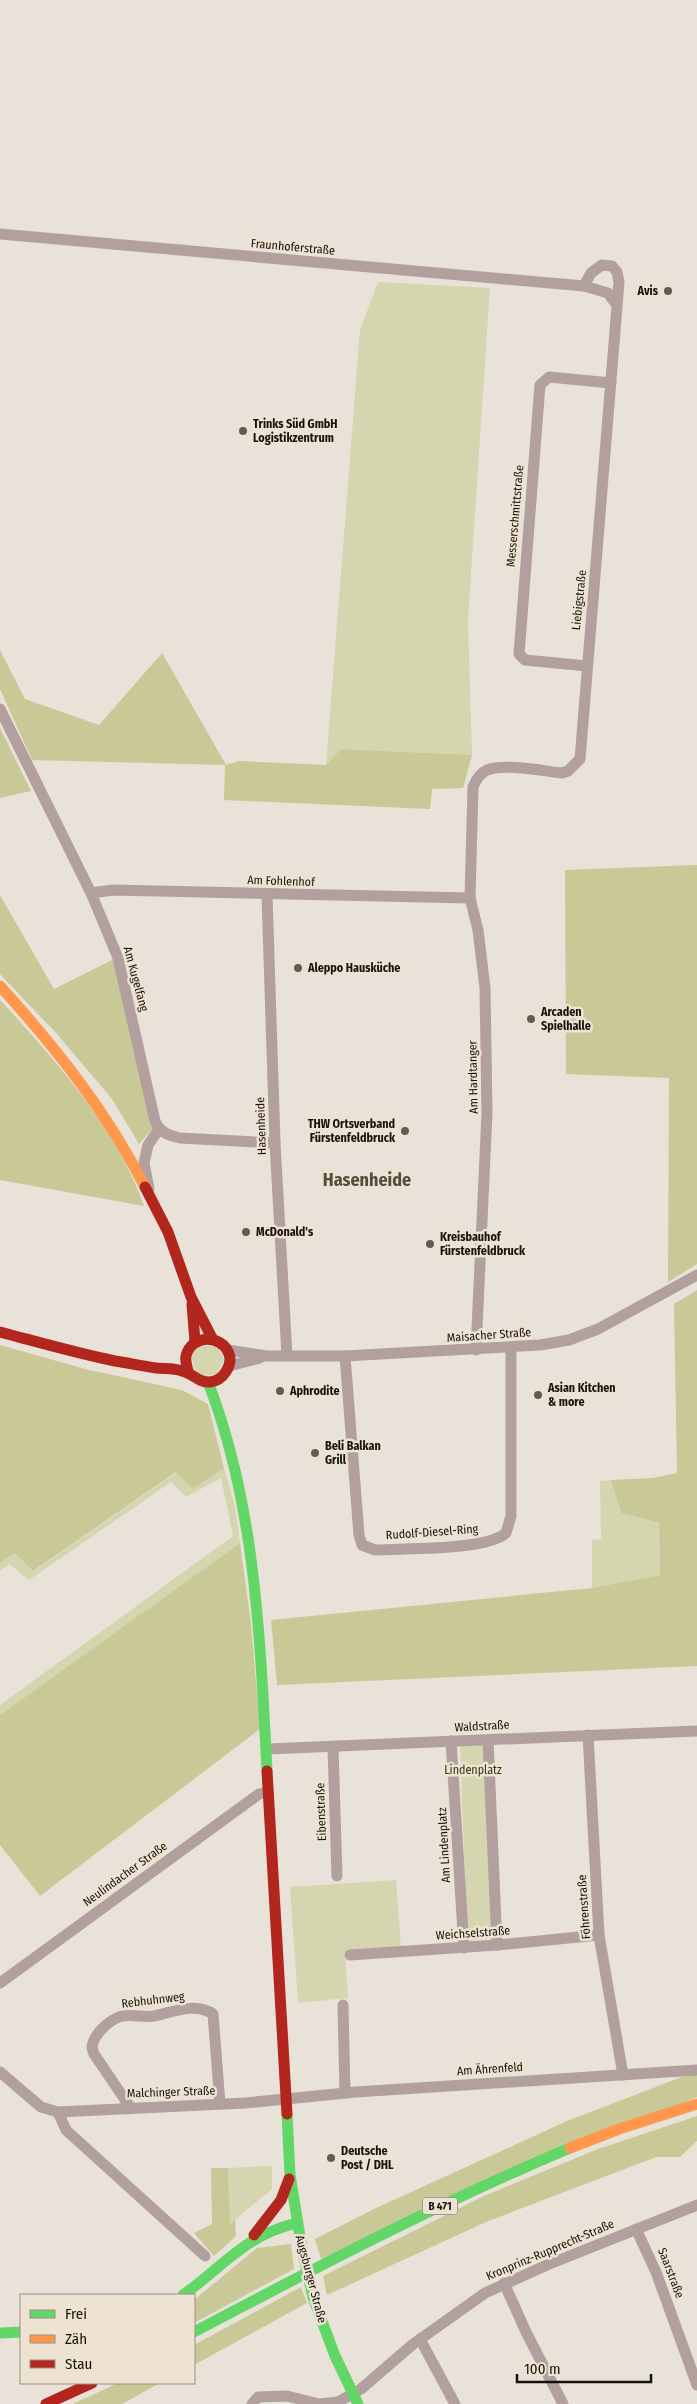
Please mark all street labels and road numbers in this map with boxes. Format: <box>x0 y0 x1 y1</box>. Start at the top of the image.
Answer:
street label: Fraunhoferstraße <box>250 236 336 258</box>
street label: Messerschmittstraße <box>504 464 526 568</box>
street label: Liebigstraße <box>569 569 589 631</box>
street label: Am Fohlenhof <box>247 873 316 889</box>
street label: Am Kugelfang <box>121 945 151 1013</box>
street label: Am Hardtanger <box>465 1039 481 1114</box>
street label: Hasenheide <box>253 1097 269 1155</box>
street label: Maisacher Straße <box>446 1325 532 1345</box>
street label: Rudolf-Diesel-Ring <box>385 1522 479 1542</box>
street label: Waldstraße <box>454 1718 510 1734</box>
street label: Eibenstraße <box>313 1783 329 1841</box>
street label: Am Lindenplatz <box>435 1807 453 1883</box>
street label: Neulindacher Straße <box>80 1839 170 1909</box>
street label: Föhrenstraße <box>575 1874 593 1940</box>
street label: Weichselstraße <box>435 1923 511 1943</box>
street label: Rebhuhnweg <box>121 1989 186 2011</box>
street label: Am Ährenfeld <box>456 2059 523 2078</box>
street label: Malchinger Straße <box>127 2083 216 2101</box>
road number: B 471 <box>422 2198 458 2214</box>
street label: Kronprinz-Rupprecht-Straße <box>484 2217 616 2283</box>
street label: Augsburger Straße <box>293 2234 329 2324</box>
street label: Saarstraße <box>655 2246 687 2300</box>

